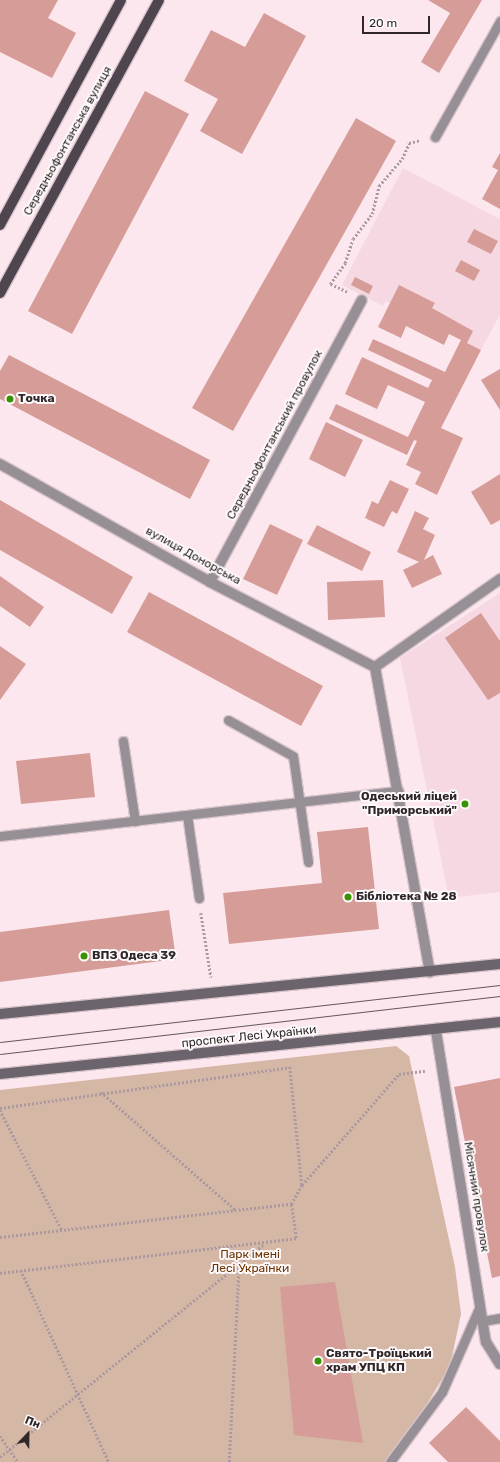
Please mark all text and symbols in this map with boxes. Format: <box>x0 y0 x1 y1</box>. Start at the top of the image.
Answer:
scale bar <box>364 8 432 34</box>
text: 20 m <box>369 16 397 30</box>
street label: Середньофонтанська вулиця <box>21 64 115 218</box>
street label: Середньофонтанський провулок <box>224 348 326 522</box>
place label: Точка <box>18 392 55 406</box>
marker: Точка <box>5 394 15 404</box>
street label: вулиця Донорська <box>143 524 243 588</box>
place label: Одеський ліцей "Приморський" <box>361 790 457 818</box>
marker: Одеський ліцей "Приморський" <box>460 799 470 809</box>
place label: Бібліотека № 28 <box>356 890 457 904</box>
marker: Бібліотека № 28 <box>343 892 353 902</box>
place label: ВПЗ Одеса 39 <box>92 949 176 963</box>
marker: ВПЗ Одеса 39 <box>79 951 89 961</box>
street label: проспект Лесі Українки <box>181 1023 317 1051</box>
street label: Місячний провулок <box>460 1141 492 1253</box>
park label: Парк імені Лесі Українки <box>211 1248 289 1276</box>
place label: Свято-Троїцький храм УПЦ КП <box>326 1347 432 1375</box>
marker: Свято-Троїцький храм УПЦ КП <box>313 1356 323 1366</box>
north arrow <box>8 1414 48 1454</box>
text: Пн <box>23 1414 42 1431</box>

